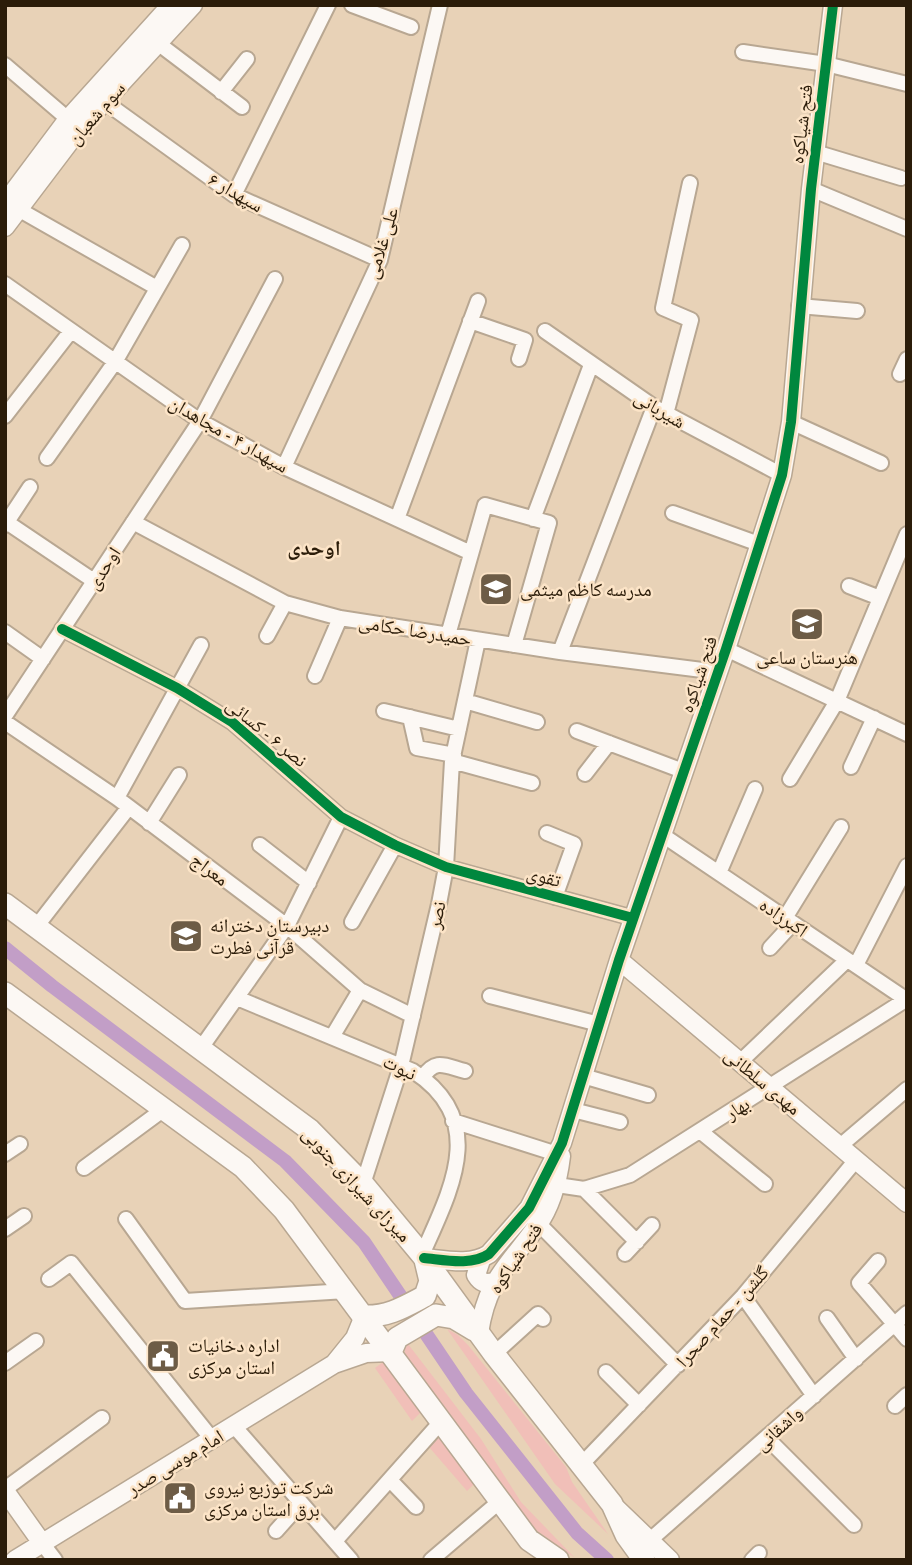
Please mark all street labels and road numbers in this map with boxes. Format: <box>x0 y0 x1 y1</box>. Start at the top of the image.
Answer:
street label: سوم شعبان <box>63 78 132 151</box>
street label: فتح شیاکوه <box>786 83 819 165</box>
street label: سپهدار ۶ <box>204 168 267 217</box>
street label: علی غلامی <box>361 204 403 282</box>
street label: شیربانی <box>630 386 689 434</box>
street label: سپهدار ۴ - مجاهدان <box>165 392 292 478</box>
street label: اوحدی <box>82 543 126 594</box>
street label: حمیدرضا حکامی <box>357 611 473 651</box>
street label: فتح شیاکوه <box>676 633 723 716</box>
street label: نصر ۶ - کسائی <box>222 694 311 772</box>
street label: معراج <box>186 849 232 891</box>
street label: تقوی <box>524 862 564 892</box>
street label: اکبرزاده <box>755 894 812 942</box>
street label: نصر <box>423 899 451 932</box>
street label: مهدی سلطانی <box>720 1044 805 1120</box>
street label: نبوت <box>379 1050 420 1085</box>
street label: بهار <box>720 1093 754 1125</box>
street label: میرزای شیرازی جنوبی <box>297 1123 415 1247</box>
street label: فتح شیاکوه <box>484 1219 548 1298</box>
street label: گلشن - حمام صحرا <box>672 1262 775 1373</box>
street label: واشقانی <box>750 1402 807 1456</box>
street label: امام موسی صدر <box>122 1425 229 1503</box>

